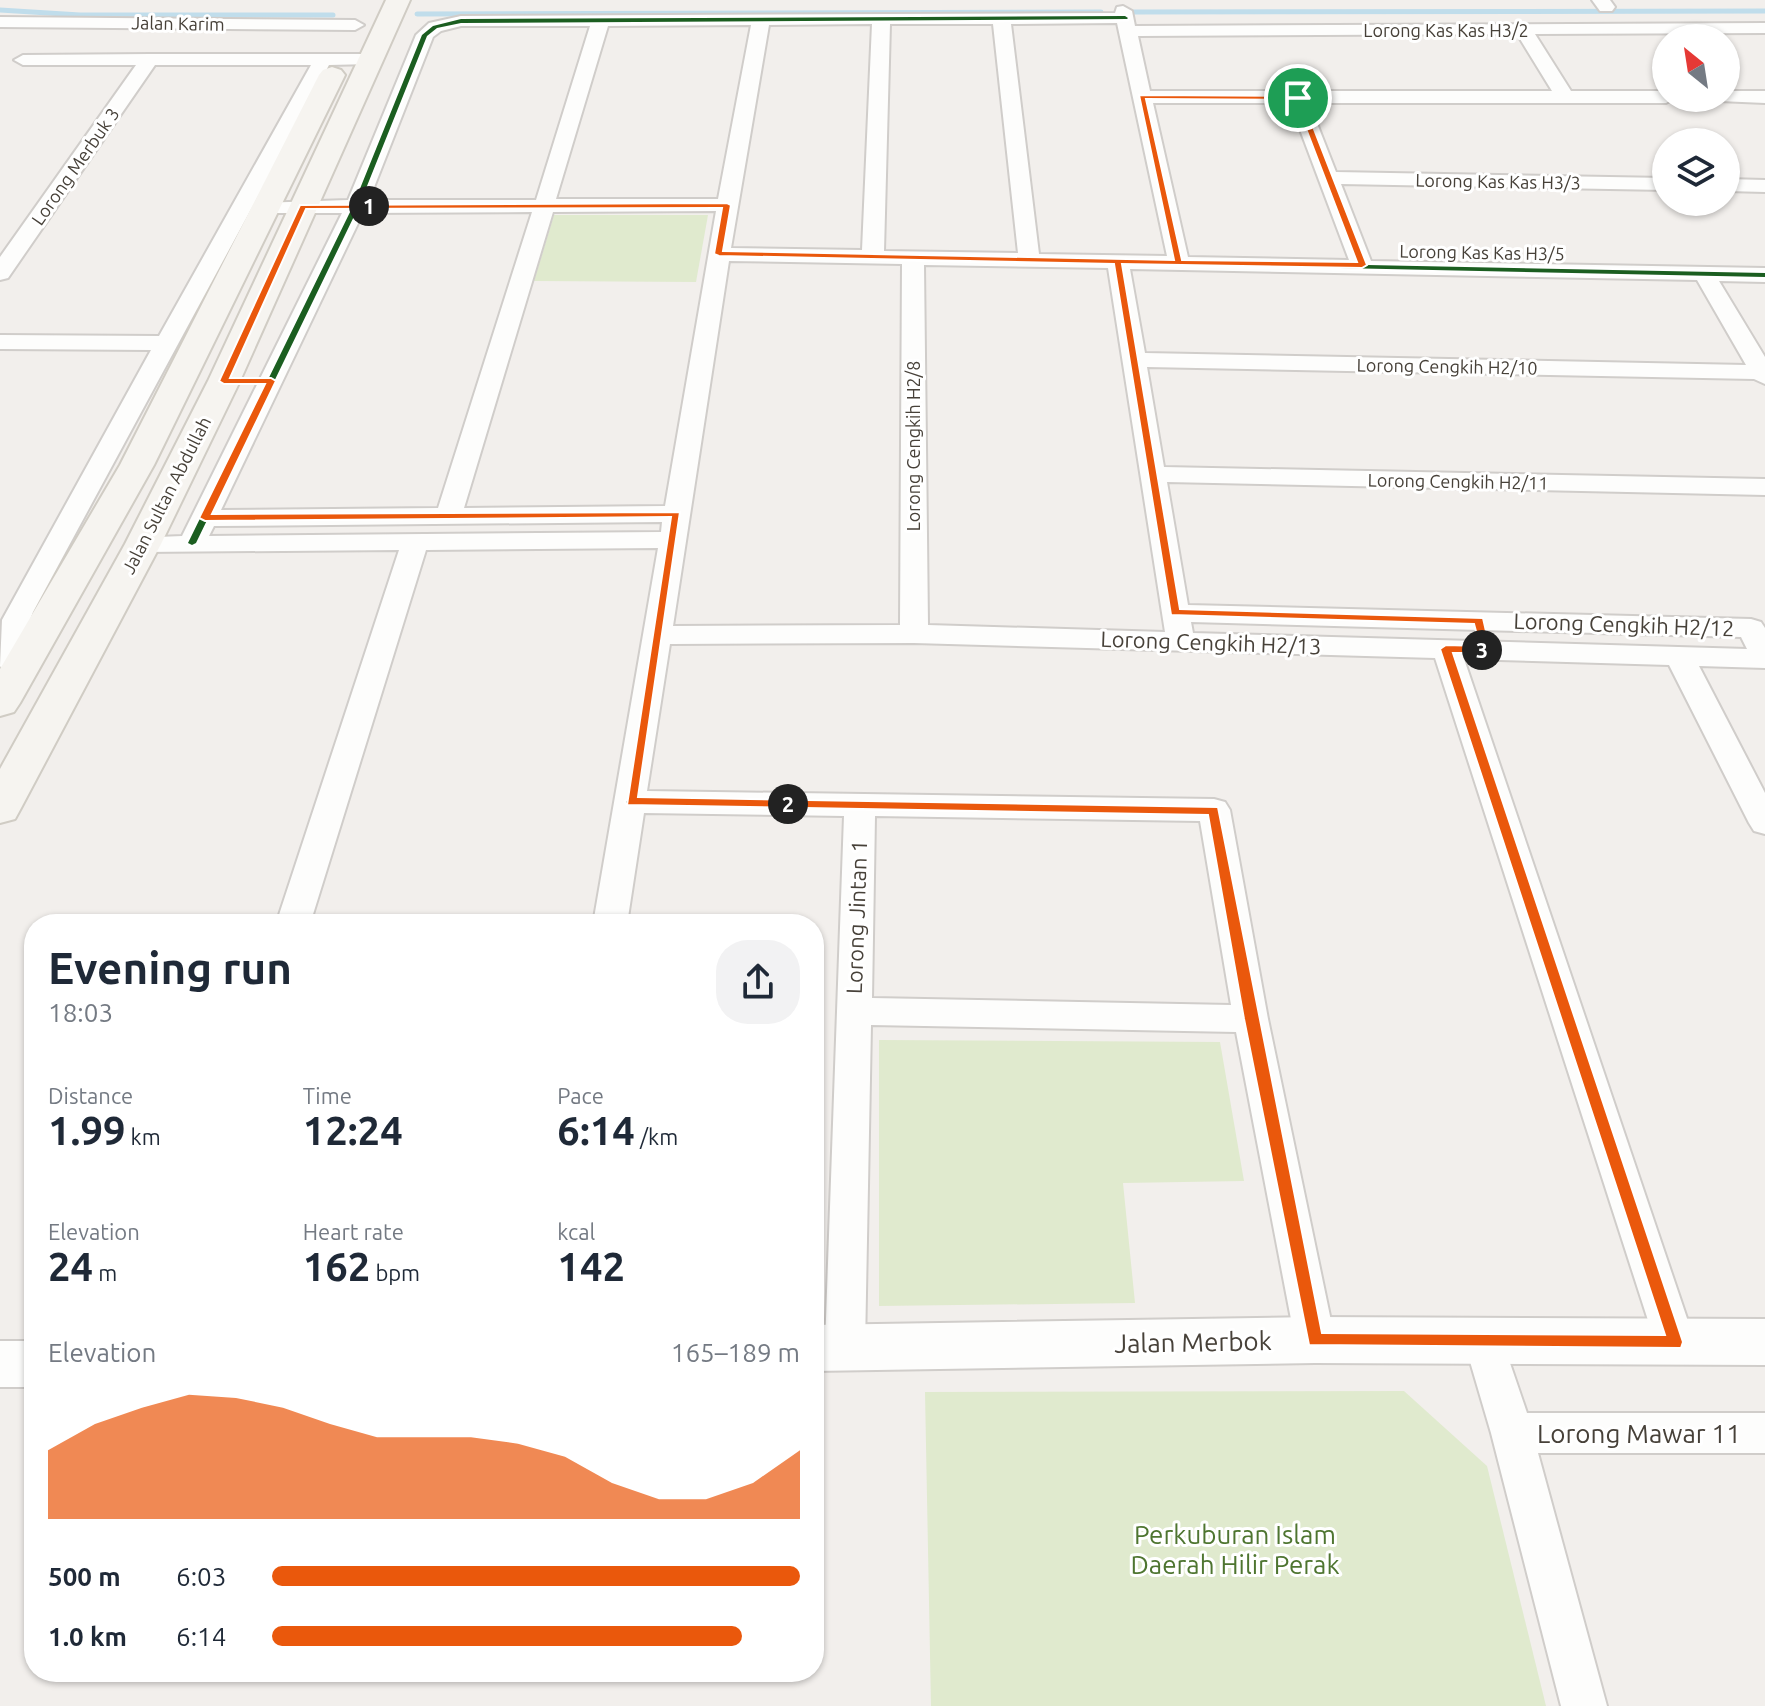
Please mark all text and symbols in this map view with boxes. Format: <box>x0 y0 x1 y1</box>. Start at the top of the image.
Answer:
street label: Jalan Karim <box>131 12 225 34</box>
street label: Lorong Kas Kas H3/2 <box>1363 20 1529 40</box>
north arrow <box>1652 24 1740 112</box>
map controls <box>1652 24 1740 216</box>
pin <box>1264 64 1332 132</box>
icon: arrive <box>1276 76 1320 120</box>
street label: Lorong Merbuk 3 <box>27 104 123 228</box>
button: layers <box>1652 128 1740 216</box>
street label: Lorong Kas Kas H3/3 <box>1415 170 1581 192</box>
pin: 1 <box>349 186 389 226</box>
text: 1 <box>363 193 375 218</box>
street label: Lorong Kas Kas H3/5 <box>1399 241 1565 263</box>
street label: Lorong Cengkih H2/10 <box>1356 354 1538 378</box>
street label: Lorong Cengkih H2/8 <box>903 361 923 531</box>
street label: Jalan Sultan Abdullah <box>118 413 214 577</box>
street label: Lorong Cengkih H2/11 <box>1367 469 1549 493</box>
street label: Lorong Cengkih H2/12 <box>1513 608 1735 640</box>
street label: Lorong Cengkih H2/13 <box>1100 626 1322 658</box>
pin: 3 <box>1462 630 1502 670</box>
text: 3 <box>1476 637 1488 662</box>
pin: 2 <box>768 784 808 824</box>
text: 2 <box>782 791 794 816</box>
street label: Lorong Jintan 1 <box>841 840 871 994</box>
button: share <box>716 940 800 1024</box>
text: Evening run <box>48 943 292 992</box>
text: 18:03 <box>48 998 113 1027</box>
text: Distance <box>48 1083 133 1108</box>
text: Time <box>303 1083 352 1108</box>
text: Pace <box>557 1083 604 1108</box>
text: 1.99 <box>48 1108 126 1153</box>
text: 12:24 <box>303 1108 403 1153</box>
text: 6:14 <box>557 1108 635 1153</box>
text: km <box>126 1124 161 1149</box>
text: /km <box>635 1124 678 1149</box>
text: Elevation <box>48 1219 140 1244</box>
text: Heart rate <box>303 1219 404 1244</box>
text: kcal <box>557 1219 595 1244</box>
text: 24 <box>48 1244 93 1289</box>
text: 162 <box>303 1244 370 1289</box>
text: 142 <box>557 1244 625 1289</box>
text: m <box>93 1260 117 1285</box>
text: bpm <box>370 1260 420 1285</box>
street label: Jalan Merbok <box>1114 1326 1272 1358</box>
text: Elevation <box>48 1338 156 1367</box>
text: 165–189 m <box>671 1338 800 1367</box>
street label: Lorong Mawar 11 <box>1537 1419 1741 1448</box>
park label: Perkuburan Islam Daerah Hilir Perak <box>1130 1520 1340 1579</box>
text: 500 m <box>48 1562 121 1591</box>
text: 6:03 <box>176 1562 226 1591</box>
text: 1.0 km <box>48 1622 127 1651</box>
text: 6:14 <box>176 1622 226 1651</box>

